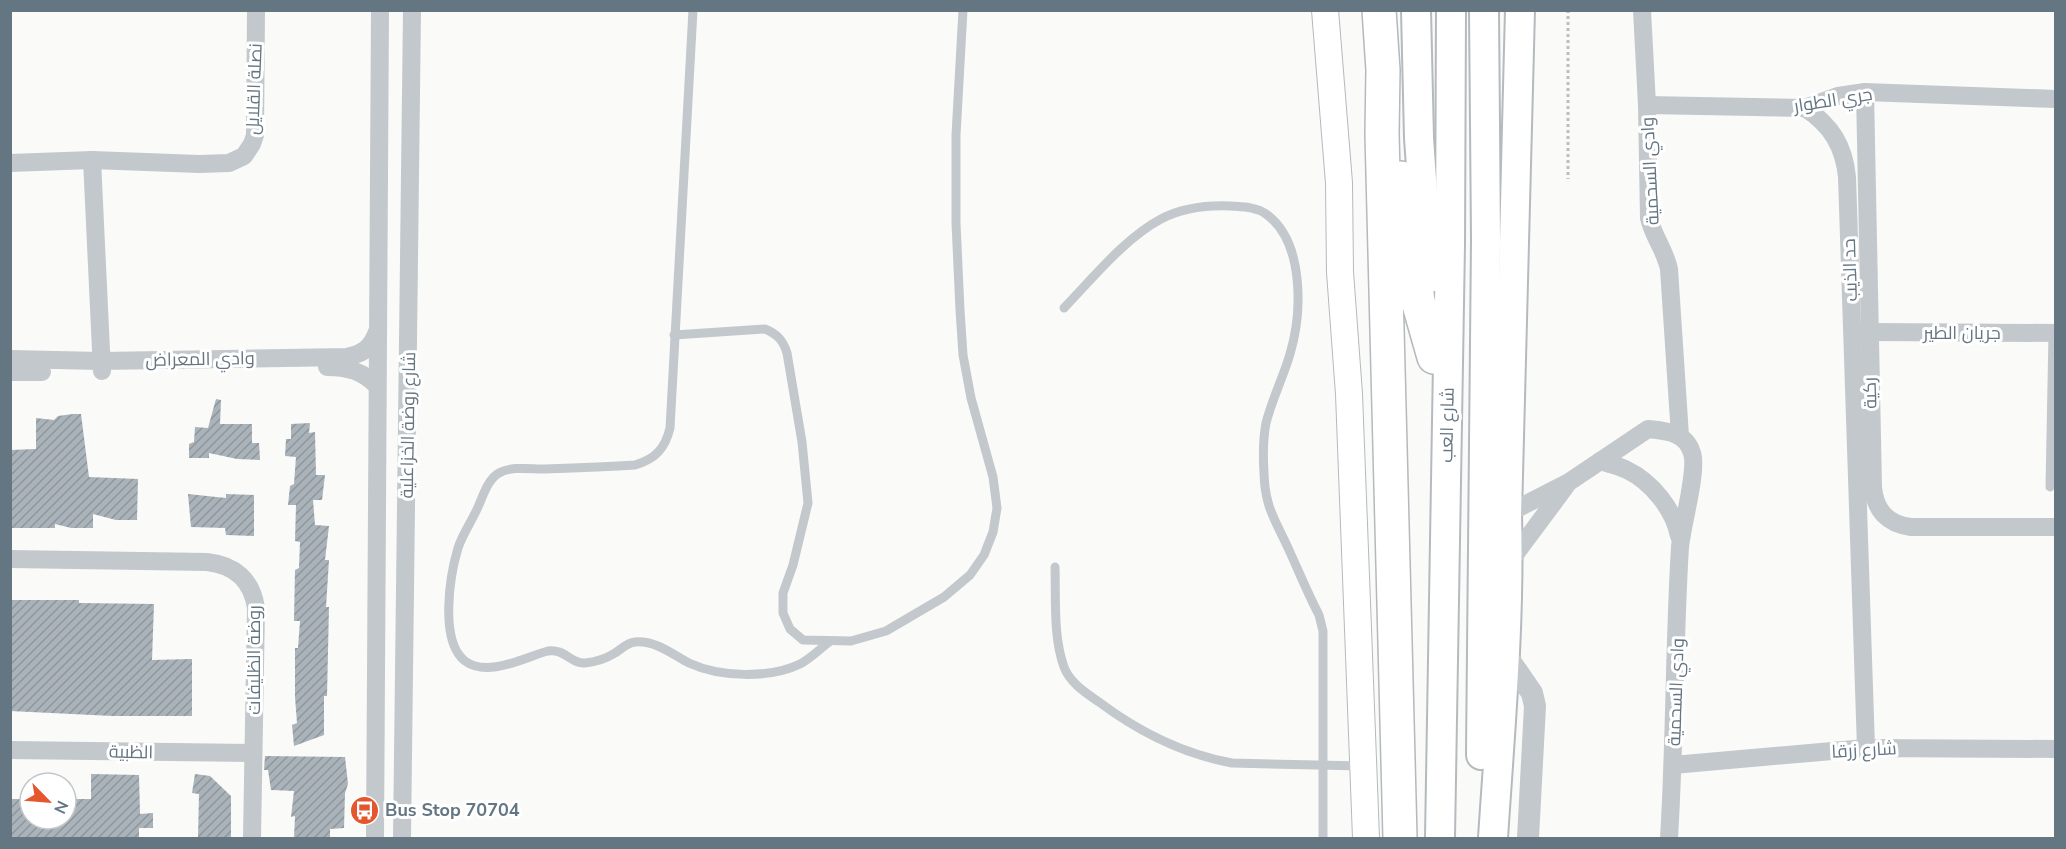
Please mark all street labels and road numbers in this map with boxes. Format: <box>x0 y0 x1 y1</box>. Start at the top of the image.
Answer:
street label: نصلة القلايل <box>240 43 268 135</box>
street label: جري الطوار <box>1791 82 1874 120</box>
street label: وادي السحمية <box>1635 116 1667 226</box>
street label: حد الذيب <box>1837 238 1863 302</box>
street label: جريان الطير <box>1922 321 2001 345</box>
street label: وادي المعراض <box>145 346 255 374</box>
street label: شارع روضة الخزاعلية <box>395 352 421 498</box>
street label: ركية <box>1857 377 1883 409</box>
street label: شارع العب <box>1434 387 1460 463</box>
street label: روضة الظليفات <box>242 605 266 715</box>
street label: وادي السحمية <box>1662 638 1692 746</box>
street label: شارع زرقا <box>1831 736 1897 764</box>
street label: الظبية <box>109 740 153 764</box>

